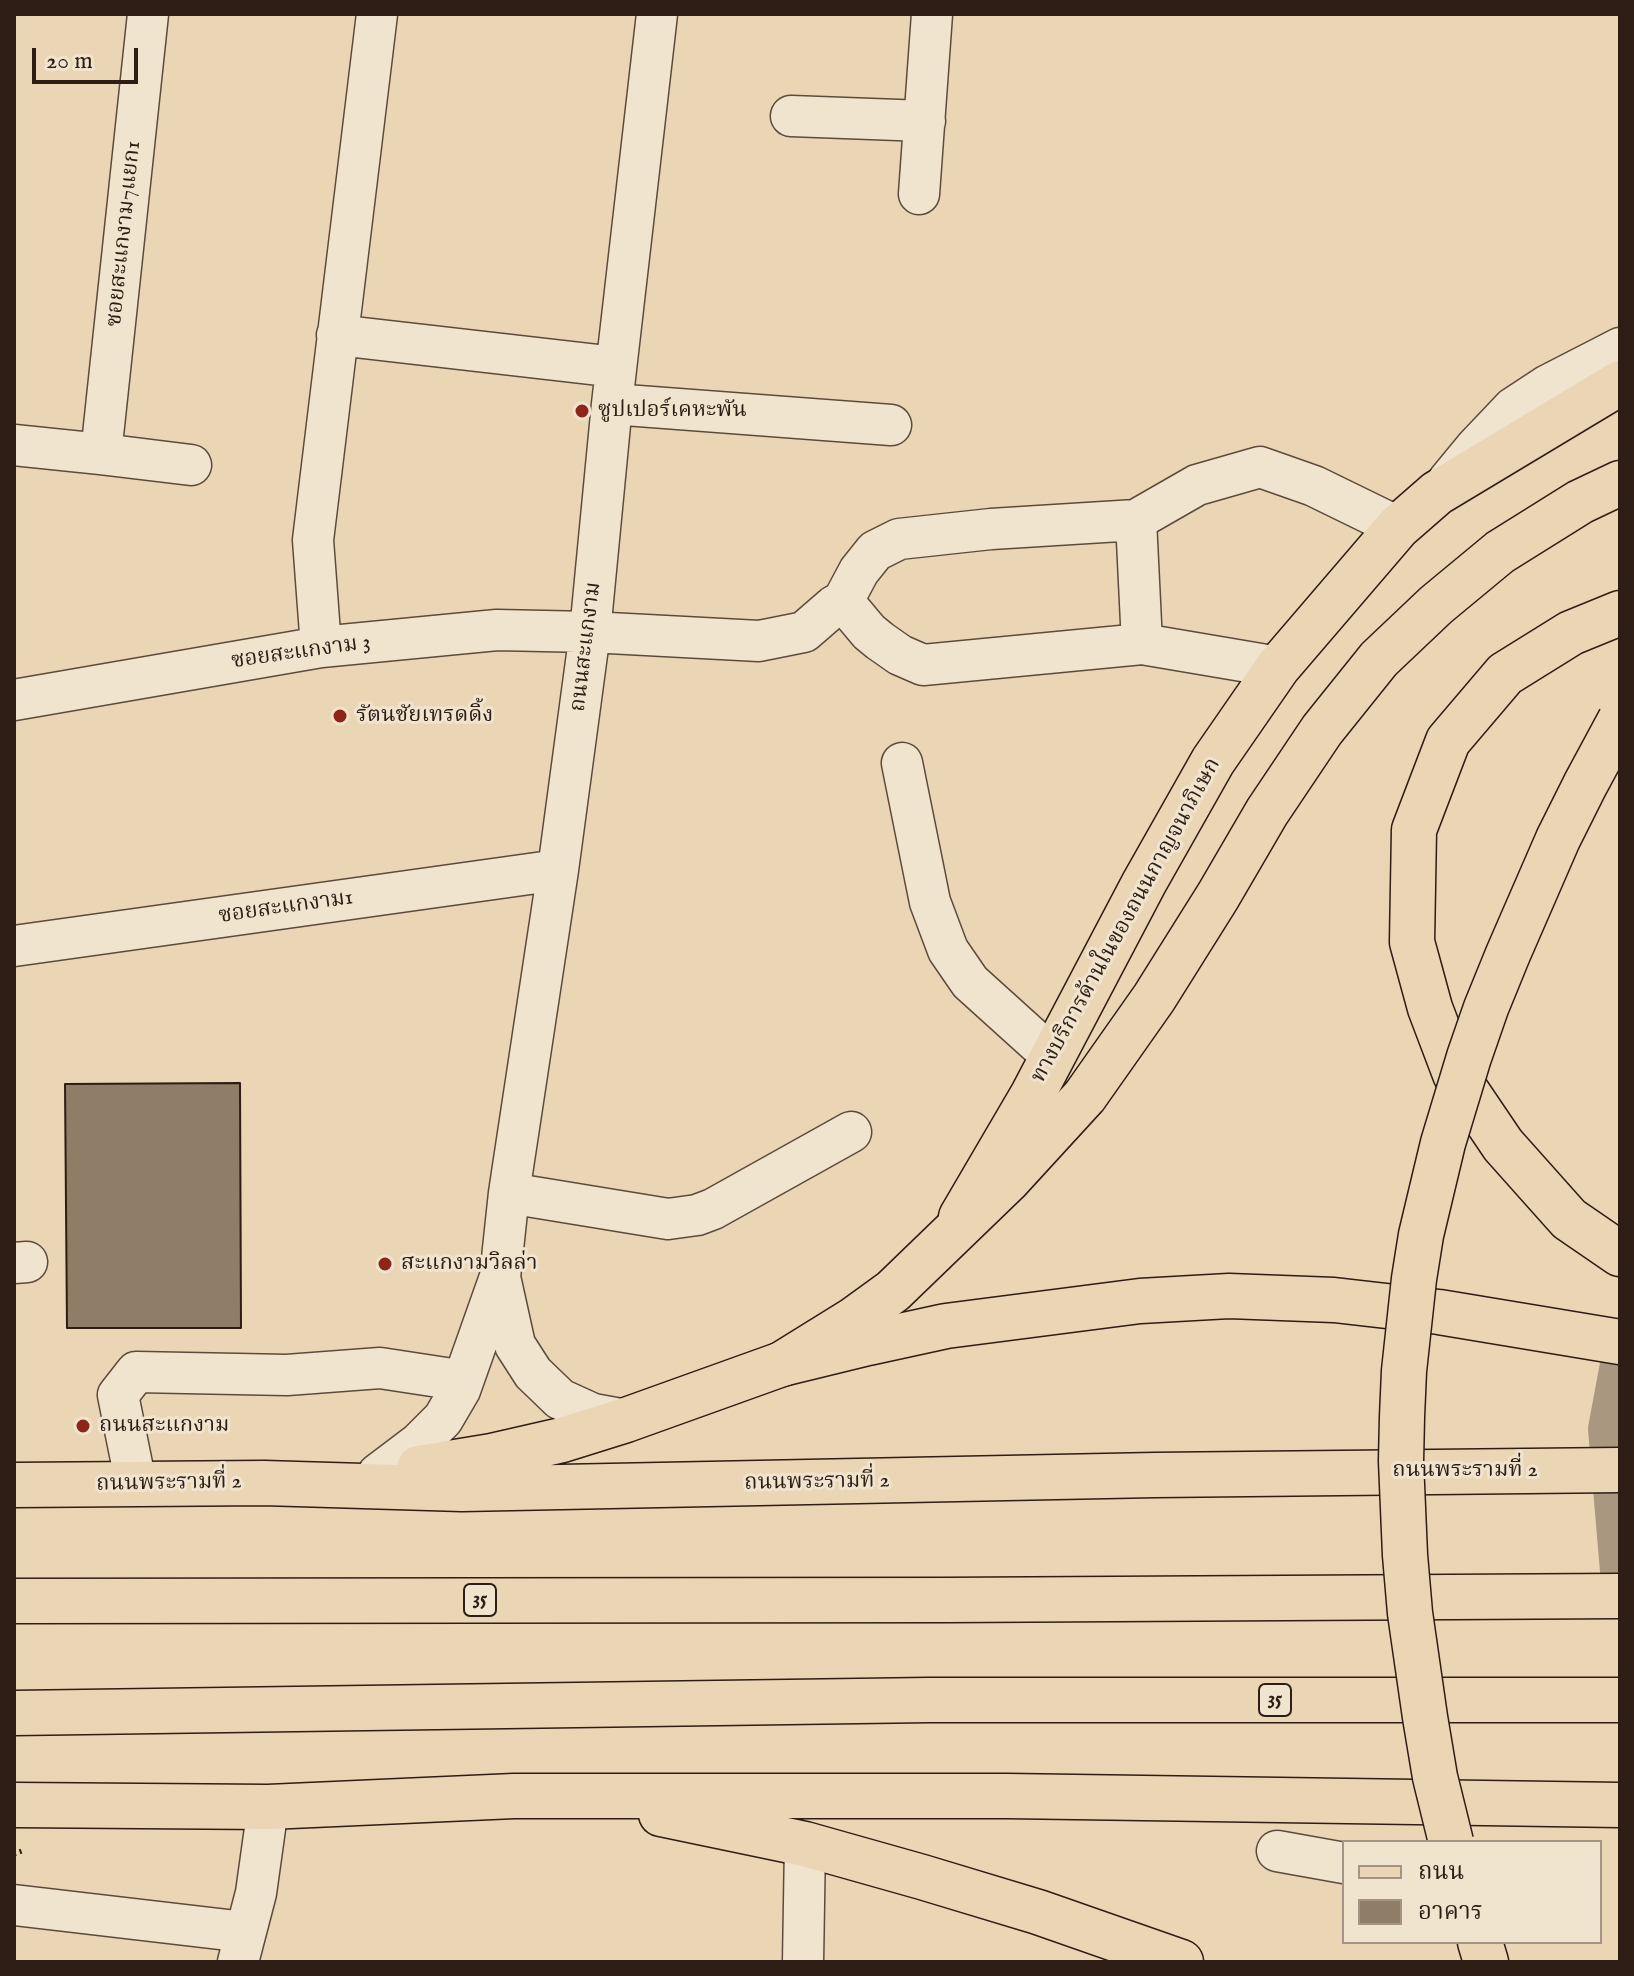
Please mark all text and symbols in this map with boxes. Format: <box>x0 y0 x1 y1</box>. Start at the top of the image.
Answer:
scale bar <box>36 32 142 82</box>
text: 20 m <box>46 46 93 77</box>
street label: ซอยสะแกงาม7แยก1 <box>102 140 148 328</box>
place label: ซูปเปอร์เคหะพัน <box>598 398 747 424</box>
marker: ซูปเปอร์เคหะพัน <box>573 402 591 420</box>
street label: ถนนสะแกงาม <box>566 581 608 713</box>
street label: ซอยสะแกงาม 3 <box>230 630 372 676</box>
place label: รัตนชัยเทรดดิ้ง <box>356 703 493 729</box>
marker: รัตนชัยเทรดดิ้ง <box>331 707 349 725</box>
street label: ทางบริการด้านในของถนนกาญจนาภิเษก <box>1026 754 1228 1088</box>
street label: ซอยสะแกงาม1 <box>217 885 355 931</box>
place label: สะแกงามวิลล่า <box>401 1251 538 1277</box>
marker: สะแกงามวิลล่า <box>376 1255 394 1273</box>
place label: ถนนสะแกงาม <box>99 1413 230 1439</box>
marker: ถนนสะแกงาม <box>74 1417 92 1435</box>
street label: ถนนพระรามที่ 2 <box>1392 1458 1538 1484</box>
street label: ถนนพระรามที่ 2 <box>744 1469 890 1497</box>
street label: ถนนพระรามที่ 2 <box>96 1470 242 1498</box>
road number: 35 <box>464 1584 496 1616</box>
road number: 35 <box>1259 1684 1291 1716</box>
legend <box>1342 1840 1602 1944</box>
text: ถนน <box>1418 1857 1464 1888</box>
text: อาคาร <box>1418 1897 1483 1928</box>

